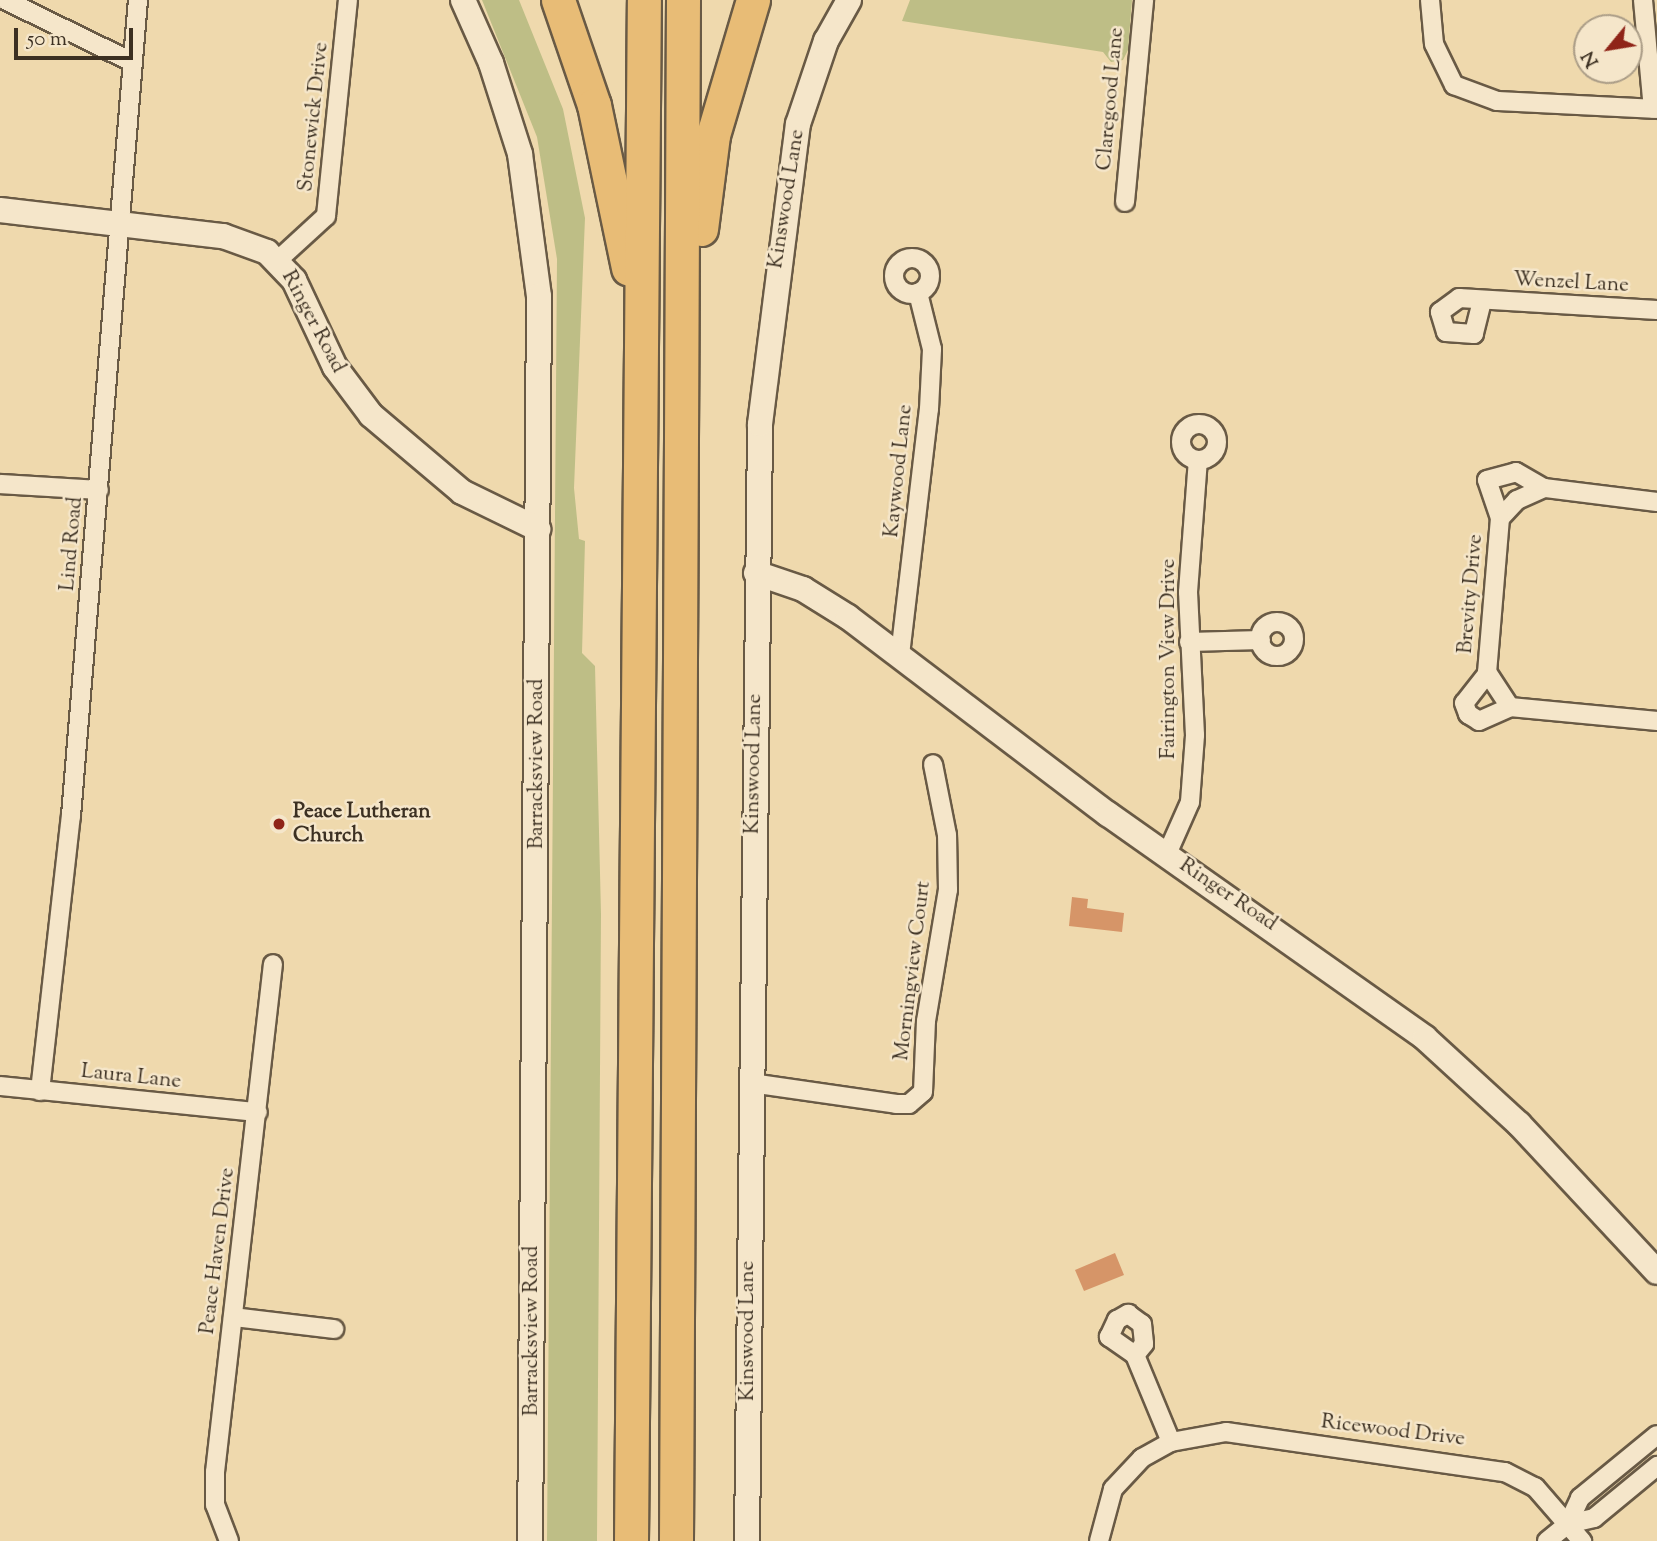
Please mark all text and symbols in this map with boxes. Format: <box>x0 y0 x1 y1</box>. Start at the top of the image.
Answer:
scale bar <box>18 14 136 58</box>
north arrow <box>1573 14 1643 84</box>
text: 50 m <box>27 25 67 55</box>
street label: Claregood Lane <box>1092 26 1130 172</box>
street label: Stonewick Drive <box>294 41 334 193</box>
text: N <box>1576 45 1607 72</box>
street label: Kinswood Lane <box>764 128 810 270</box>
street label: Ringer Road <box>275 266 351 378</box>
street label: Wenzel Lane <box>1513 267 1629 299</box>
street label: Kaywood Lane <box>879 403 919 539</box>
street label: Lind Road <box>55 496 89 592</box>
street label: Brevity Drive <box>1453 533 1489 655</box>
street label: Fairington View Drive <box>1156 559 1182 759</box>
street label: Barracksview Road <box>524 679 550 849</box>
street label: Kinswood Lane <box>740 694 768 834</box>
place label: Peace Lutheran Church <box>293 799 431 849</box>
marker: Peace Lutheran Church <box>271 816 287 832</box>
street label: Ringer Road <box>1174 853 1282 937</box>
street label: Morningview Court <box>889 880 937 1062</box>
street label: Laura Lane <box>80 1059 182 1095</box>
street label: Peace Haven Drive <box>195 1166 241 1336</box>
street label: Barracksview Road <box>519 1246 545 1416</box>
street label: Kinswood Lane <box>735 1261 761 1401</box>
street label: Ricewood Drive <box>1320 1410 1466 1452</box>

